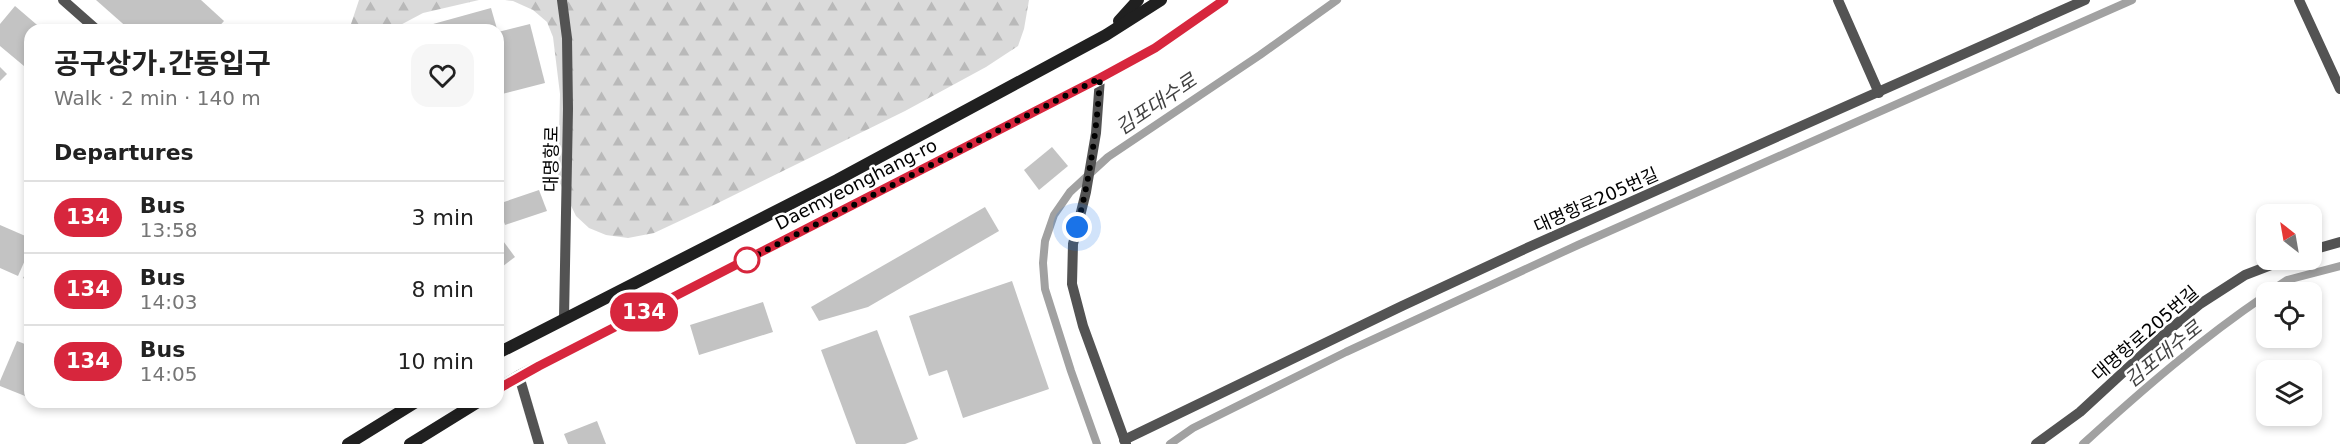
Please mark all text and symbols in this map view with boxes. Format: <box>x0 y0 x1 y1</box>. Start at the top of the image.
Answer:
button: heart <box>411 44 474 107</box>
text: 공구상가.간동입구 <box>54 47 271 80</box>
water label: 김포대수로 <box>1111 67 1202 140</box>
text: Walk · 2 min · 140 m <box>54 86 261 110</box>
street label: 대명항로 <box>540 126 562 192</box>
street label: Daemyeonghang-ro <box>772 134 940 234</box>
text: Departures <box>54 140 194 165</box>
street label: 대명항로205번길 <box>1531 163 1661 237</box>
text: Bus <box>140 193 185 218</box>
north arrow <box>2256 204 2322 270</box>
map controls <box>2256 204 2322 426</box>
text: 134 <box>66 205 110 229</box>
text: 3 min <box>412 205 474 230</box>
your location <box>1062 212 1092 242</box>
text: 13:58 <box>140 218 197 242</box>
unlabelled marker <box>734 247 760 273</box>
text: Bus <box>140 265 185 290</box>
text: 134 <box>66 277 110 301</box>
text: 8 min <box>412 277 474 302</box>
street label: 대명항로205번길 <box>2088 281 2202 385</box>
button: locate <box>2256 282 2322 348</box>
text: 14:03 <box>140 290 197 314</box>
line badge: 134 <box>610 292 678 332</box>
text: 134 <box>622 300 666 324</box>
water label: 김포대수로 <box>2120 315 2208 392</box>
text: Bus <box>140 337 185 362</box>
text: 134 <box>66 349 110 373</box>
text: 10 min <box>398 349 474 374</box>
button: layers <box>2256 360 2322 426</box>
text: 14:05 <box>140 362 197 386</box>

